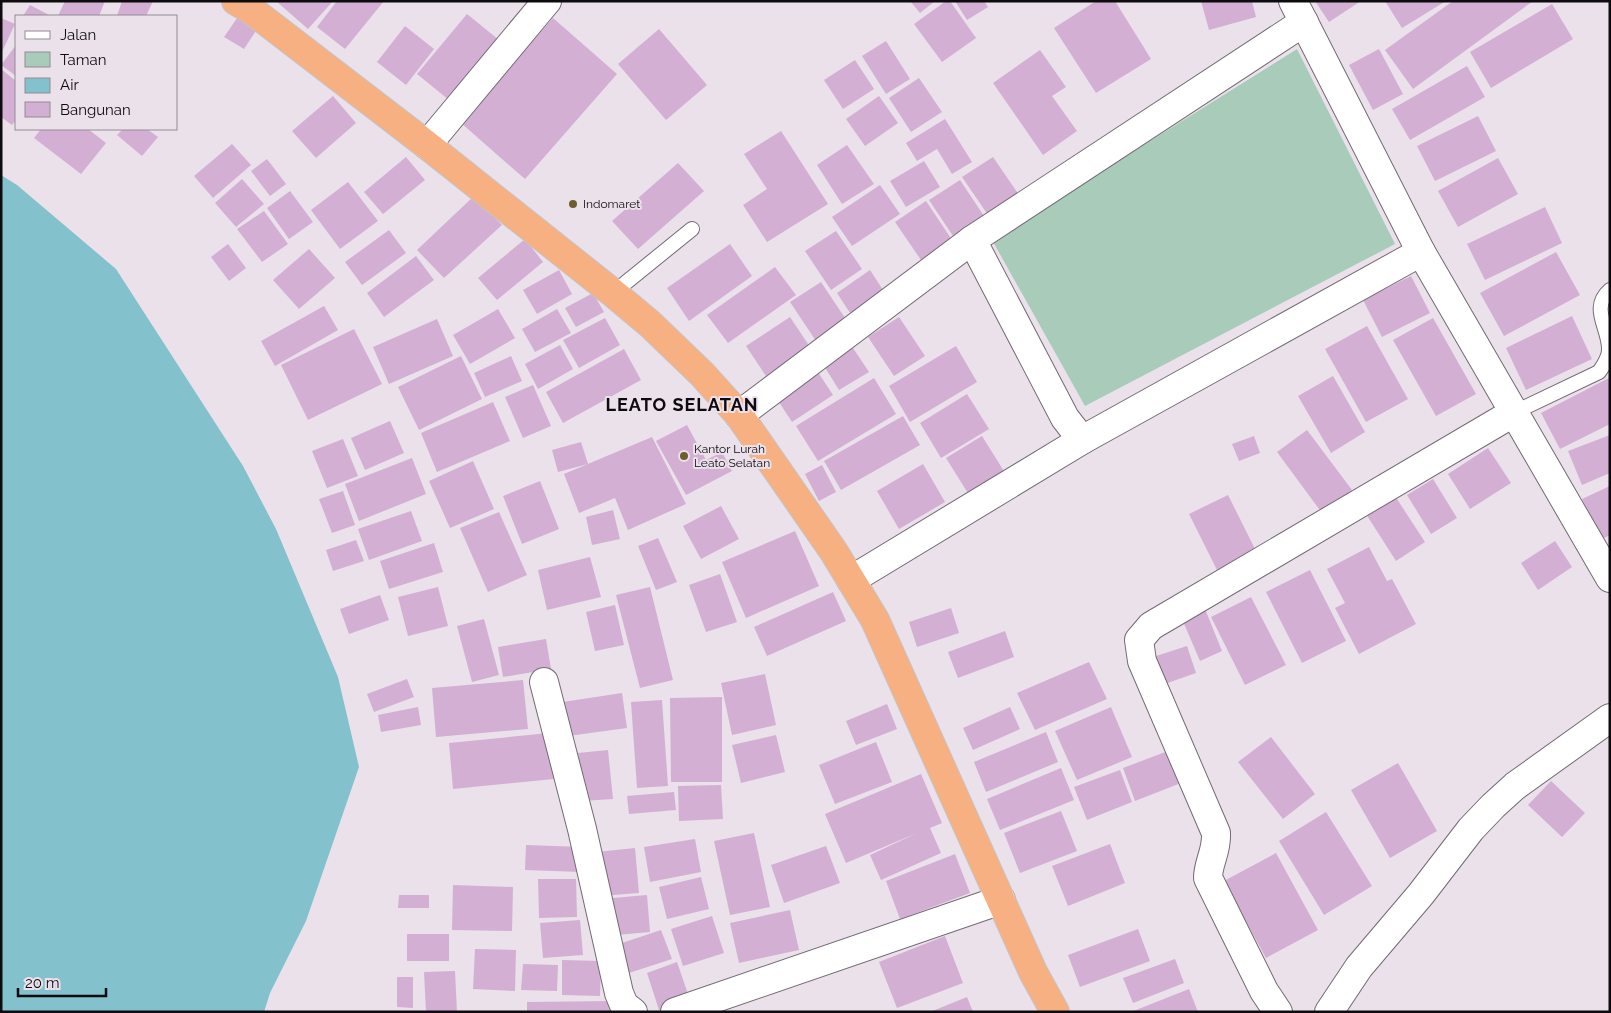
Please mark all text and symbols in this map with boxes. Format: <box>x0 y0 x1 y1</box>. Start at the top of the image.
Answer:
legend <box>15 15 178 130</box>
text: Jalan <box>60 26 96 44</box>
text: Taman <box>60 51 106 69</box>
text: Air <box>60 76 79 94</box>
text: Bangunan <box>60 101 131 119</box>
place label: Indomaret <box>583 197 640 211</box>
marker: Indomaret <box>567 198 579 210</box>
district label: LEATO SELATAN <box>605 394 759 415</box>
place label: Kantor Lurah Leato Selatan <box>694 442 770 470</box>
marker: Kantor Lurah Leato Selatan <box>678 450 690 462</box>
scale bar <box>18 966 105 998</box>
text: 20 m <box>25 974 60 992</box>

